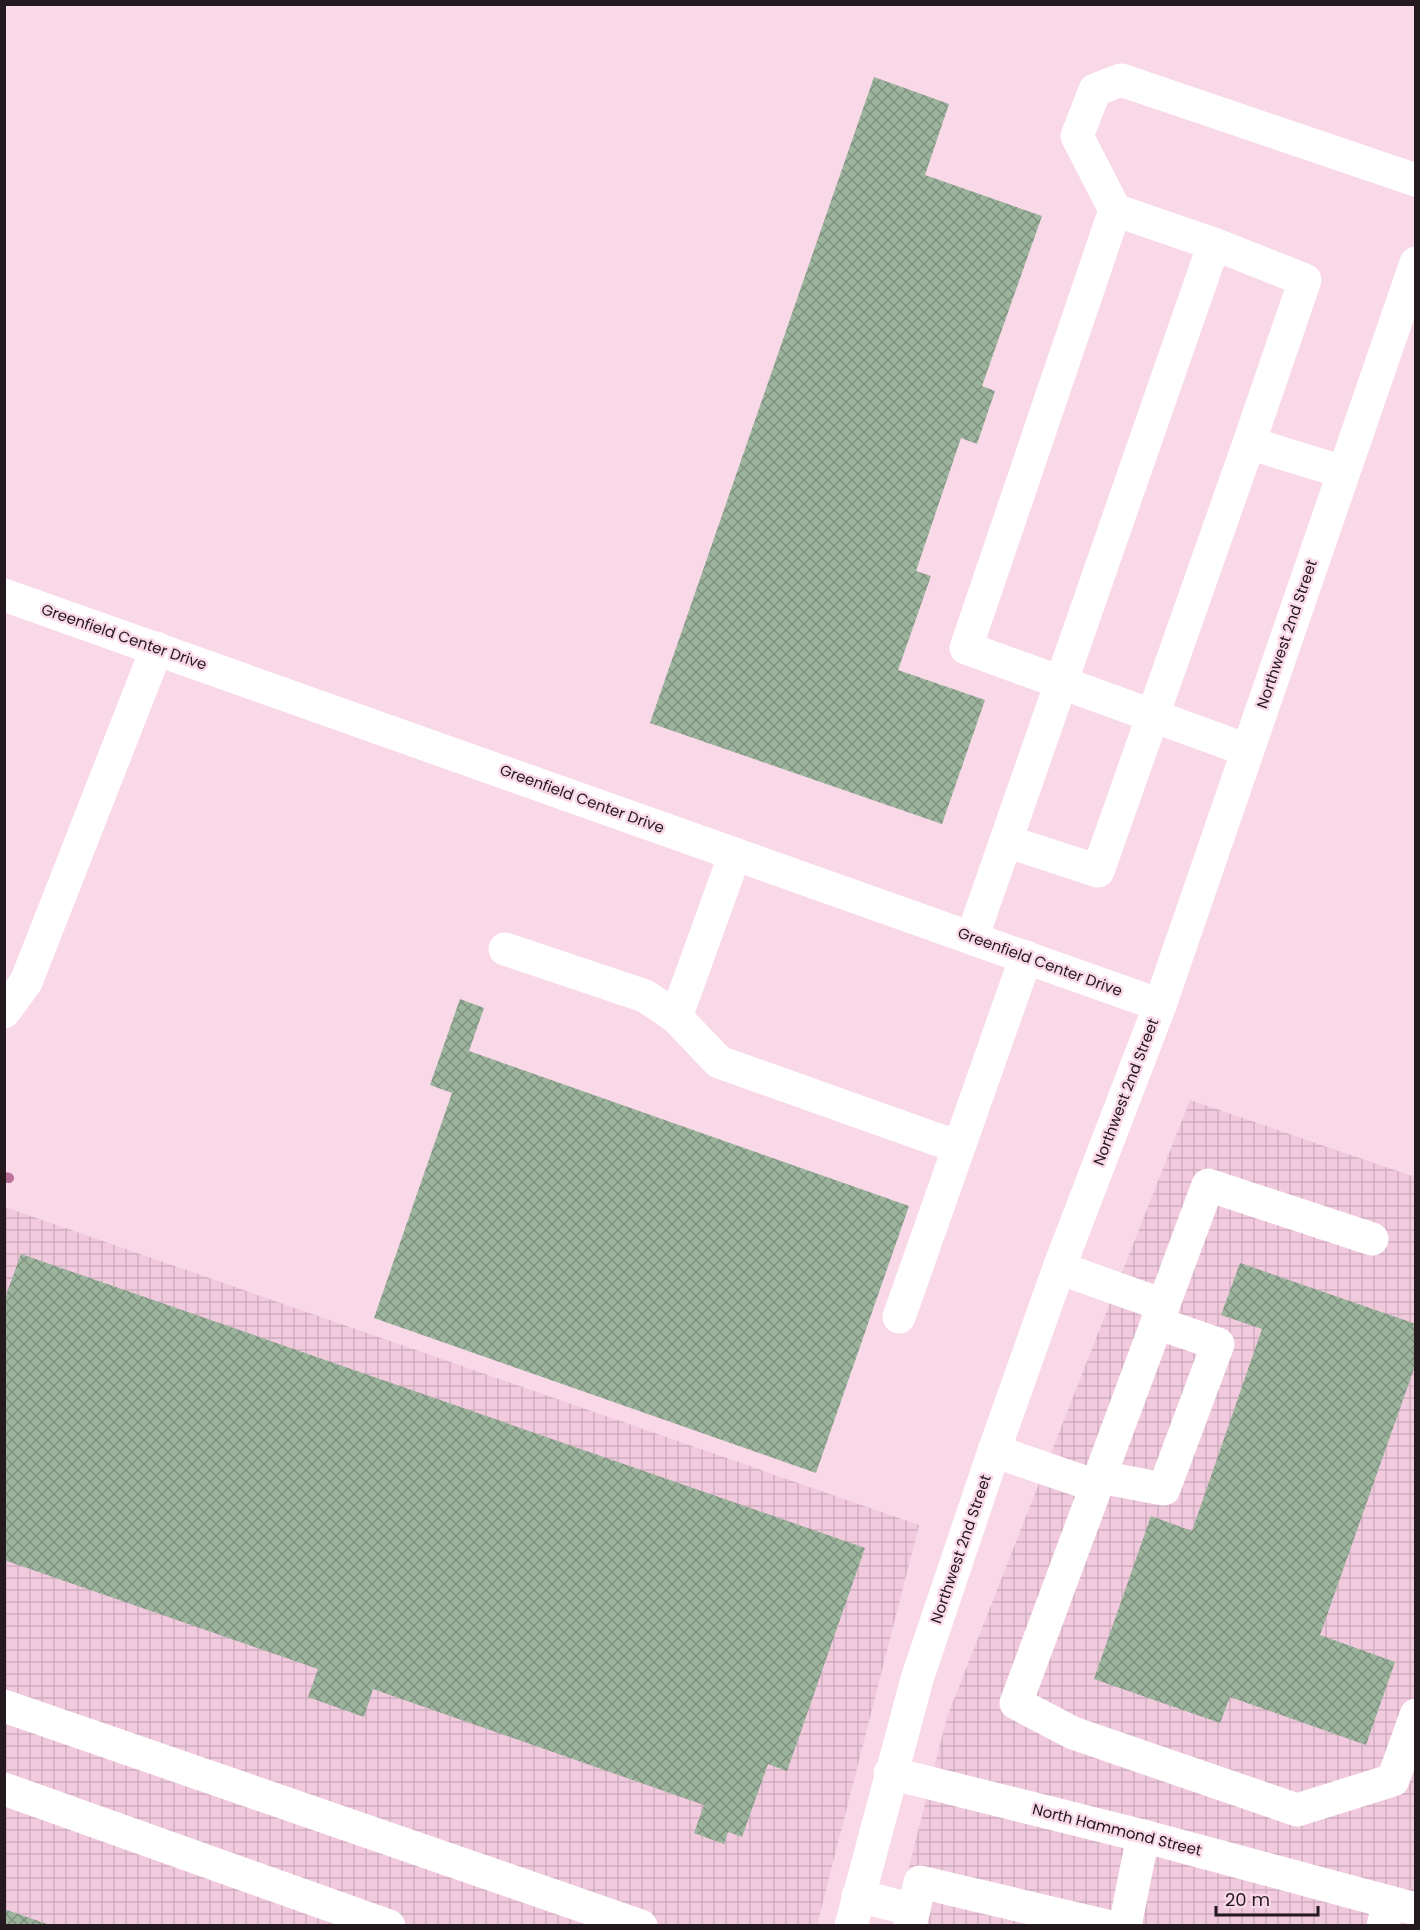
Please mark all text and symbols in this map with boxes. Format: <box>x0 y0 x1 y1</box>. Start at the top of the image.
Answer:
street label: Northwest 2nd Street <box>1251 557 1322 711</box>
street label: Greenfield Center Drive <box>39 598 210 675</box>
street label: Greenfield Center Drive <box>497 759 667 838</box>
street label: Greenfield Center Drive <box>955 922 1125 1001</box>
street label: Northwest 2nd Street <box>1088 1015 1163 1168</box>
street label: Northwest 2nd Street <box>925 1472 996 1626</box>
street label: North Hammond Street <box>1030 1798 1204 1861</box>
scale bar <box>1216 1879 1318 1917</box>
text: 20 m <box>1225 1887 1270 1912</box>

